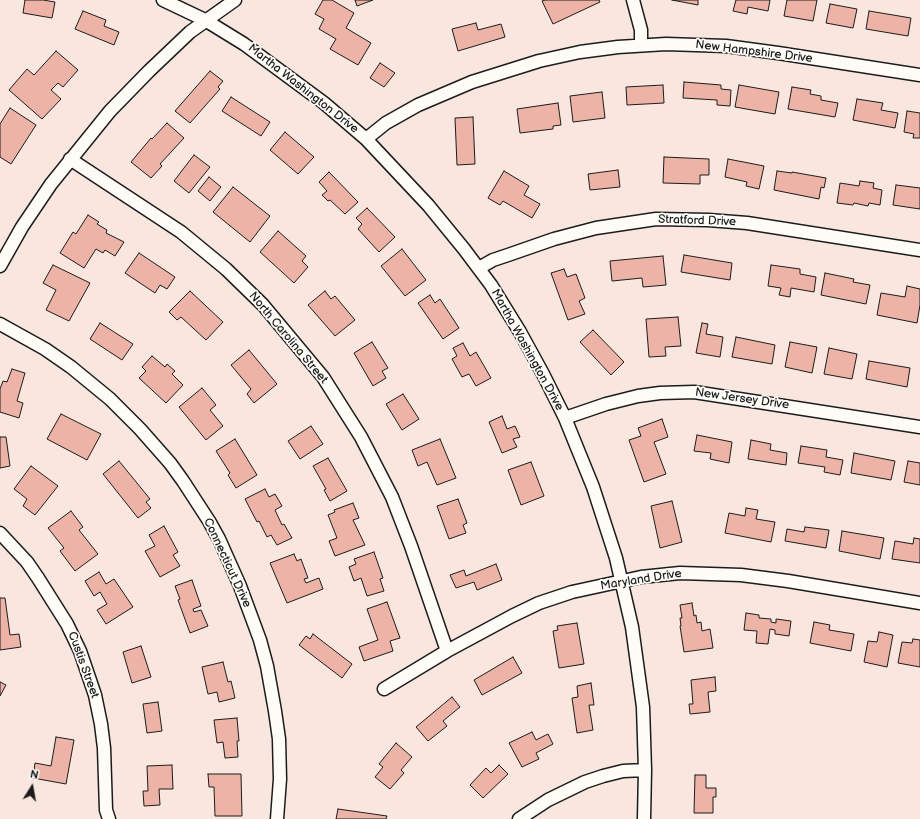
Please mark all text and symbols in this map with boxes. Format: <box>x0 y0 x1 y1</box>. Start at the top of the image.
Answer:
street label: New Hampshire Drive <box>695 38 813 66</box>
street label: Martha Washington Drive <box>245 41 361 137</box>
street label: Stratford Drive <box>658 212 736 230</box>
street label: Martha Washington Drive <box>488 287 566 413</box>
street label: North Carolina Street <box>245 289 331 387</box>
street label: New Jersey Drive <box>694 385 790 413</box>
street label: Connecticut Drive <box>200 516 254 610</box>
street label: Maryland Drive <box>599 566 683 594</box>
street label: Custis Street <box>64 630 102 700</box>
north arrow <box>12 767 52 807</box>
text: N <box>29 768 40 782</box>

